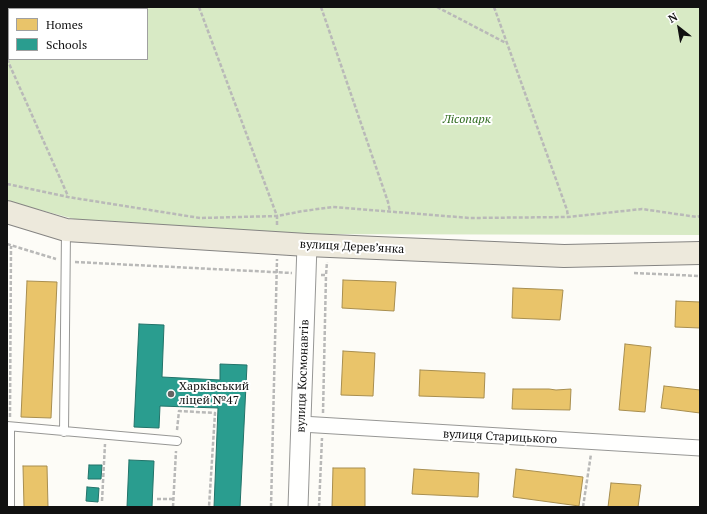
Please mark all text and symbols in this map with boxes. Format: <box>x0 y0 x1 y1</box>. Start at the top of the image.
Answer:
legend <box>8 8 148 60</box>
north arrow <box>659 8 699 48</box>
text: N <box>666 10 680 26</box>
text: Homes <box>46 17 83 32</box>
text: Schools <box>46 37 87 52</box>
park label: Лісопарк <box>443 113 491 127</box>
street label: вулиця Дерев’янка <box>299 237 405 257</box>
street label: вулиця Космонавтів <box>294 319 312 433</box>
place label: Харківський ліцей №47 <box>179 380 249 408</box>
marker: Харківський ліцей №47 <box>166 389 176 399</box>
street label: вулиця Старицького <box>443 427 557 447</box>

